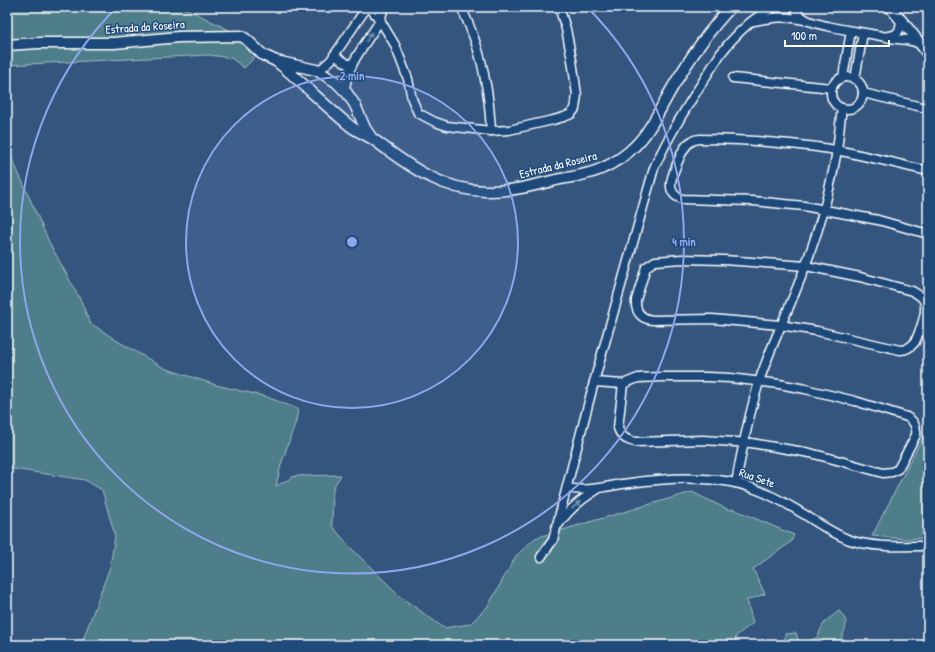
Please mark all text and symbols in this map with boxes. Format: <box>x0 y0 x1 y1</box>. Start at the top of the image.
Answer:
street label: Estrada da Roseira <box>105 15 185 38</box>
scale bar <box>785 22 889 48</box>
text: 100 m <box>791 27 817 44</box>
one-way arrow <box>365 32 373 42</box>
text: 2 min <box>340 67 365 84</box>
street label: Estrada da Roseira <box>517 147 599 182</box>
text: 4 min <box>672 233 696 250</box>
centre of rings <box>345 235 359 249</box>
street label: Rua Sete <box>737 463 778 492</box>
one-way arrow <box>572 501 581 510</box>

